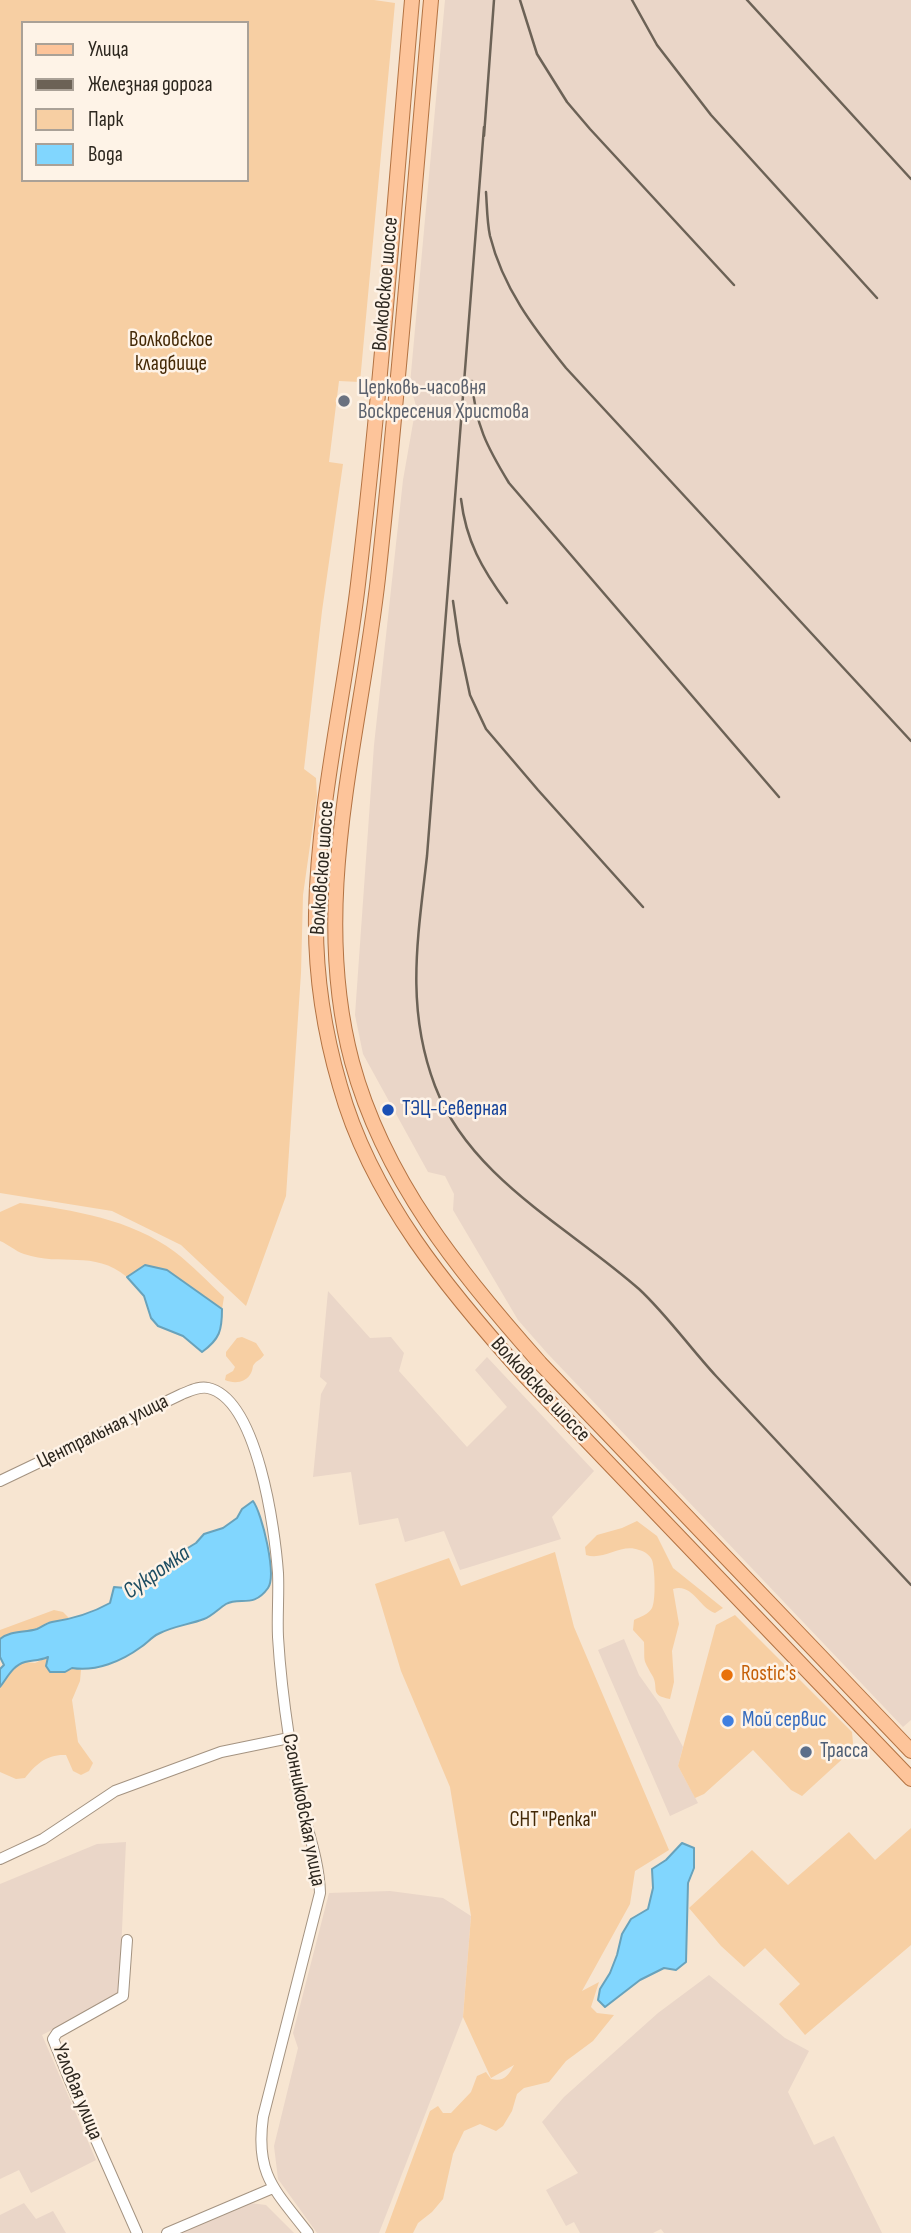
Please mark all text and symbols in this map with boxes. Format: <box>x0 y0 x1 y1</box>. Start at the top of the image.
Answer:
legend <box>21 21 248 182</box>
text: Улица <box>88 37 129 62</box>
text: Железная дорога <box>88 72 213 97</box>
text: Парк <box>88 107 123 132</box>
text: Вода <box>88 142 123 167</box>
street label: Волковское шоссе <box>368 216 404 352</box>
park label: Волковское кладбище <box>129 328 213 378</box>
place label: Церковь-часовня Воскресения Христова <box>358 376 529 426</box>
marker: Церковь-часовня Воскресения Христова <box>336 393 352 409</box>
street label: Волковское шоссе <box>306 800 340 936</box>
place label: ТЭЦ-Северная <box>402 1097 507 1123</box>
marker: ТЭЦ-Северная <box>380 1102 396 1118</box>
street label: Волковское шоссе <box>485 1332 595 1448</box>
street label: Центральная улица <box>33 1389 173 1475</box>
water label: Сукромка <box>118 1540 196 1606</box>
place label: Rostic's <box>741 1662 796 1688</box>
marker: Rostic's <box>719 1667 735 1683</box>
place label: Мой сервис <box>742 1708 827 1734</box>
marker: Мой сервис <box>720 1713 736 1729</box>
street label: Сгонниковская улица <box>276 1732 330 1888</box>
place label: Трасса <box>820 1739 868 1765</box>
marker: Трасса <box>798 1744 814 1760</box>
park label: СНТ "Репка" <box>509 1808 597 1834</box>
street label: Угловая улица <box>46 2040 108 2144</box>

